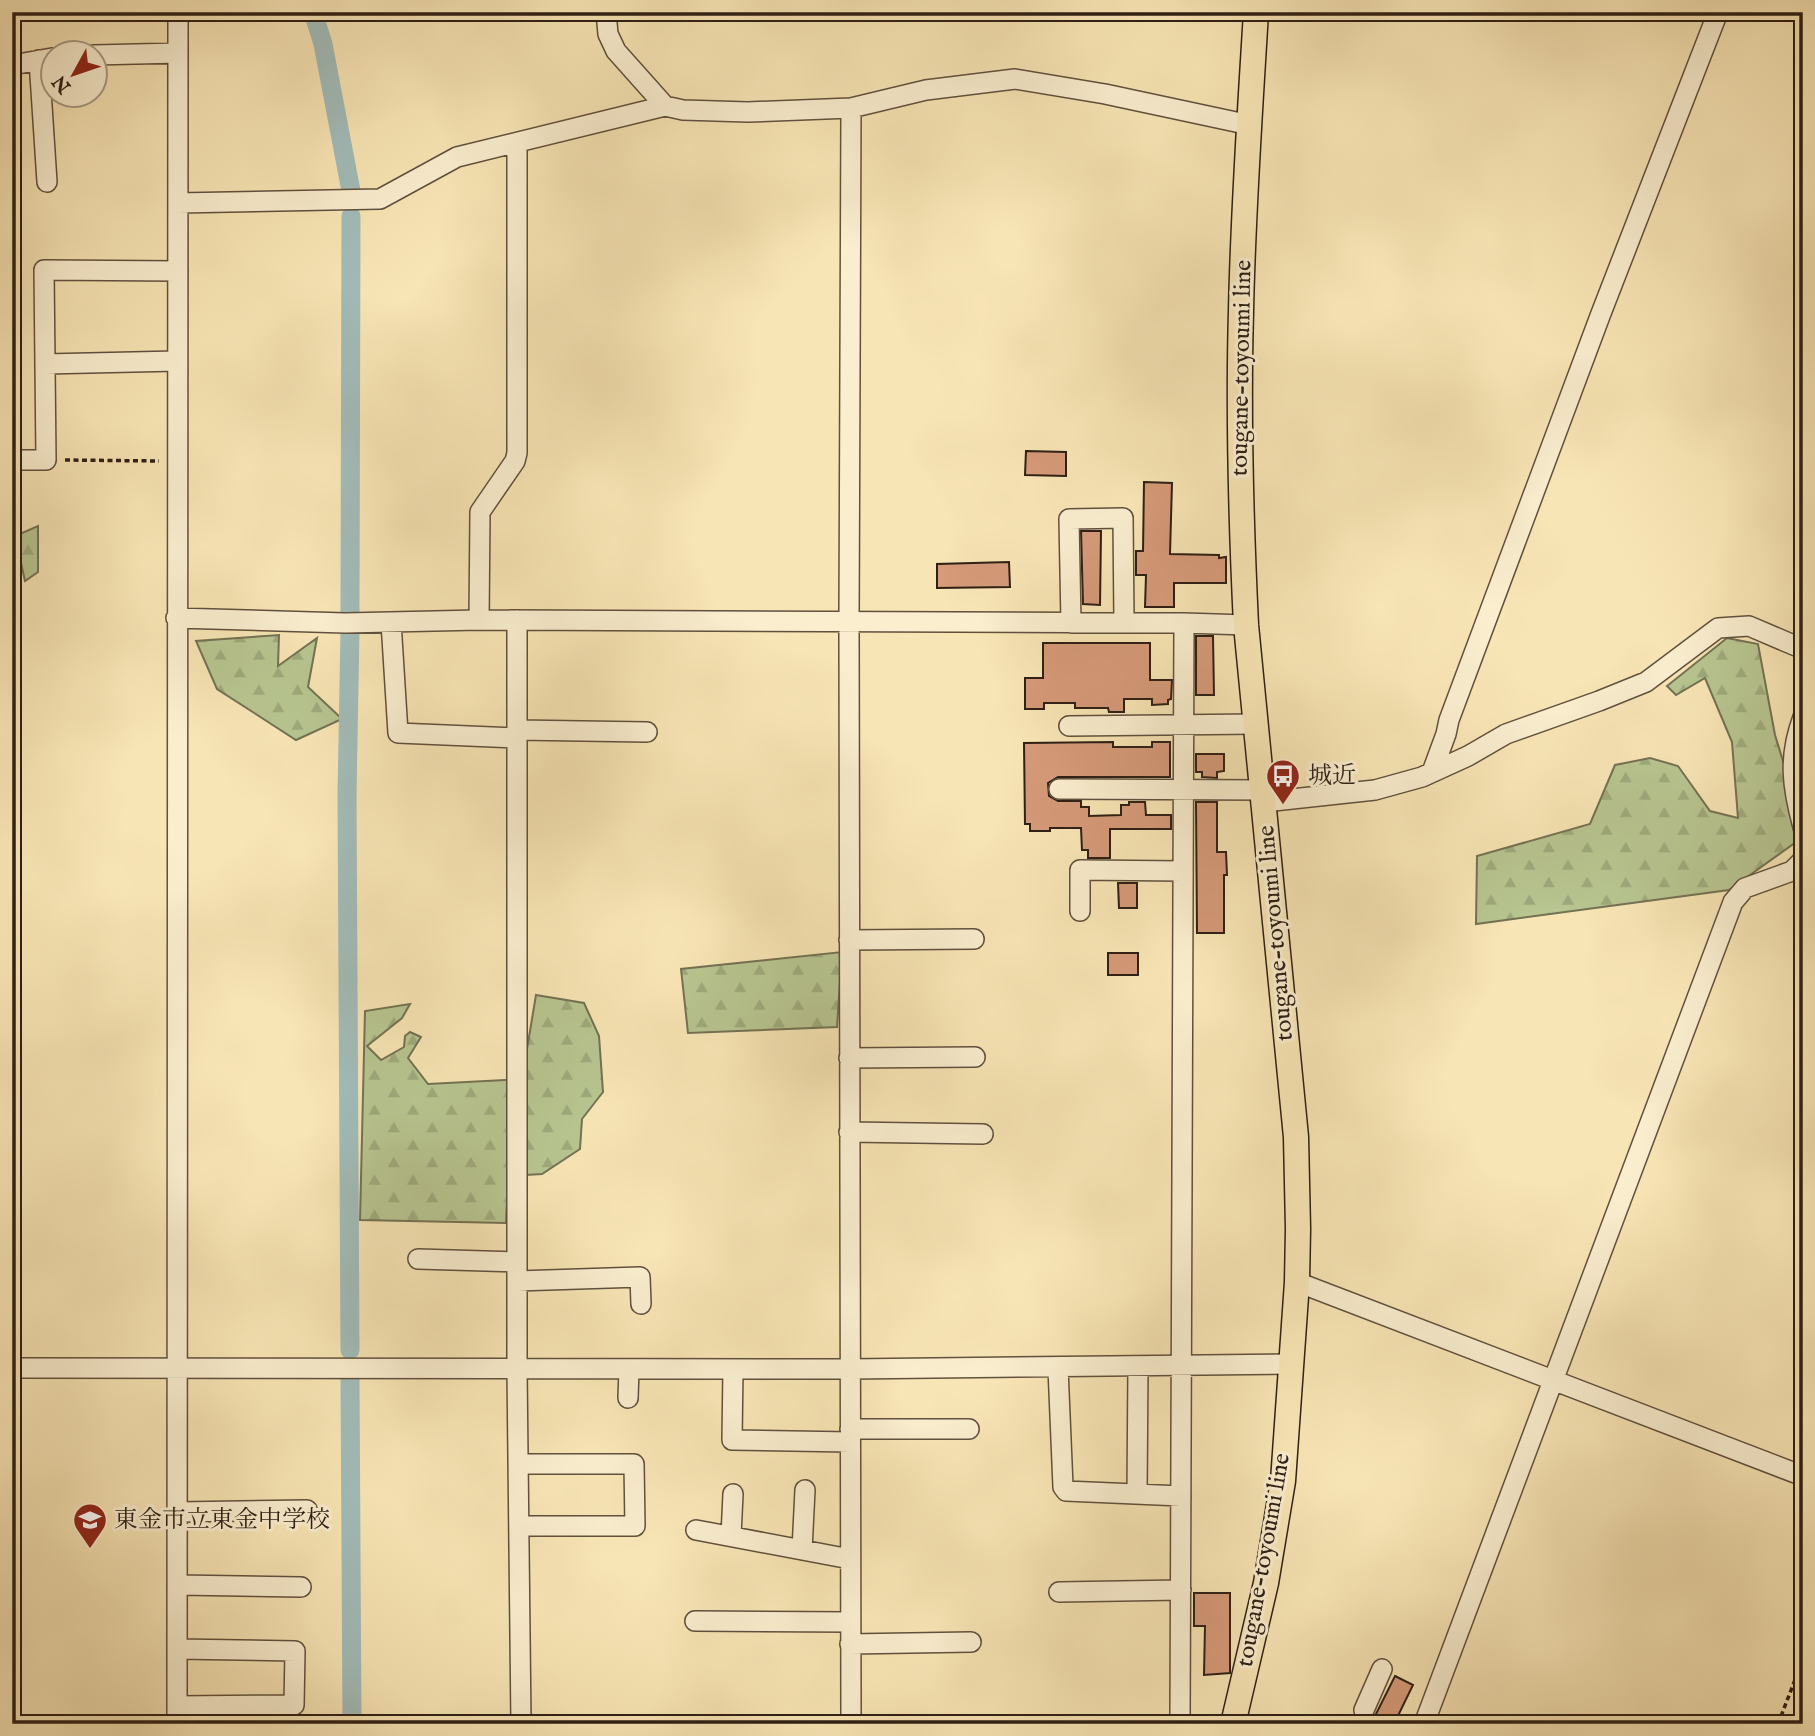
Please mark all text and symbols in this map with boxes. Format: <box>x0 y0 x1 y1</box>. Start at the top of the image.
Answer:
north arrow <box>38 38 108 108</box>
text: N <box>48 69 78 98</box>
street label: tougane-toyoumi line <box>1225 260 1259 476</box>
bus stop icon: 城近 <box>1264 757 1302 806</box>
place label: 城近 <box>1308 761 1356 792</box>
street label: tougane-toyoumi line <box>1251 824 1301 1042</box>
street label: tougane-toyoumi line <box>1230 1451 1298 1669</box>
school or university icon: 東金市立東金中学校 <box>71 1501 109 1550</box>
place label: 東金市立東金中学校 <box>114 1505 330 1536</box>

